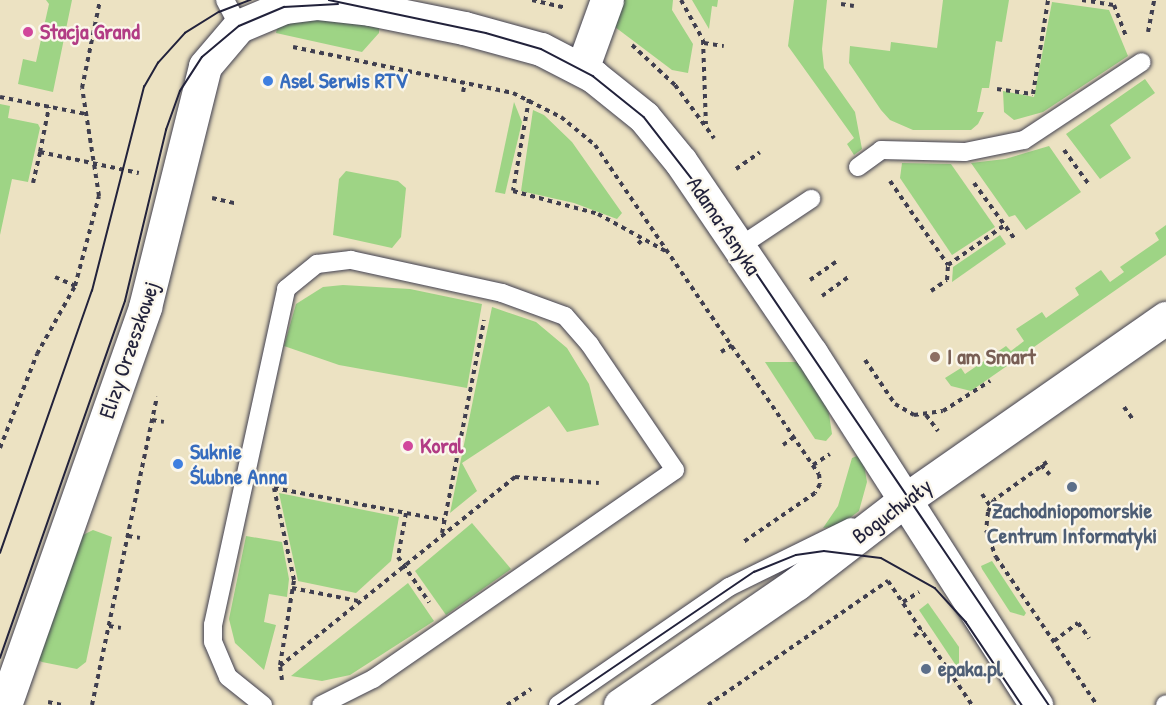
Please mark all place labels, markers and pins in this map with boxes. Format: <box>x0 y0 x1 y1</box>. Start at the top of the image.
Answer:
place label: Stacja Grand <box>40 19 140 45</box>
marker: Stacja Grand <box>21 25 35 39</box>
place label: Asel Serwis RTV <box>280 68 407 94</box>
marker: Asel Serwis RTV <box>261 74 275 88</box>
place label: I am Smart <box>947 344 1036 370</box>
marker: I am Smart <box>928 350 942 364</box>
place label: Koral <box>420 433 463 459</box>
place label: Suknie Ślubne Anna <box>190 438 287 490</box>
marker: Koral <box>401 439 415 453</box>
marker: Suknie Ślubne Anna <box>171 457 185 471</box>
marker: Zachodniopomorskie Centrum Informatyki <box>1065 480 1079 494</box>
place label: Zachodniopomorskie Centrum Informatyki <box>987 497 1157 548</box>
place label: epaka.pl <box>938 656 1003 682</box>
marker: epaka.pl <box>919 662 933 676</box>

